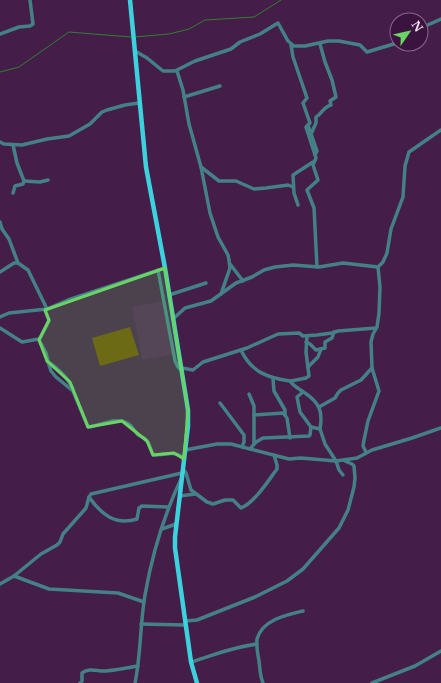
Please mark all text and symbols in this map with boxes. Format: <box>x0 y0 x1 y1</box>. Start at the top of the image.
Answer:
north arrow <box>389 12 429 52</box>
text: N <box>409 18 426 35</box>

